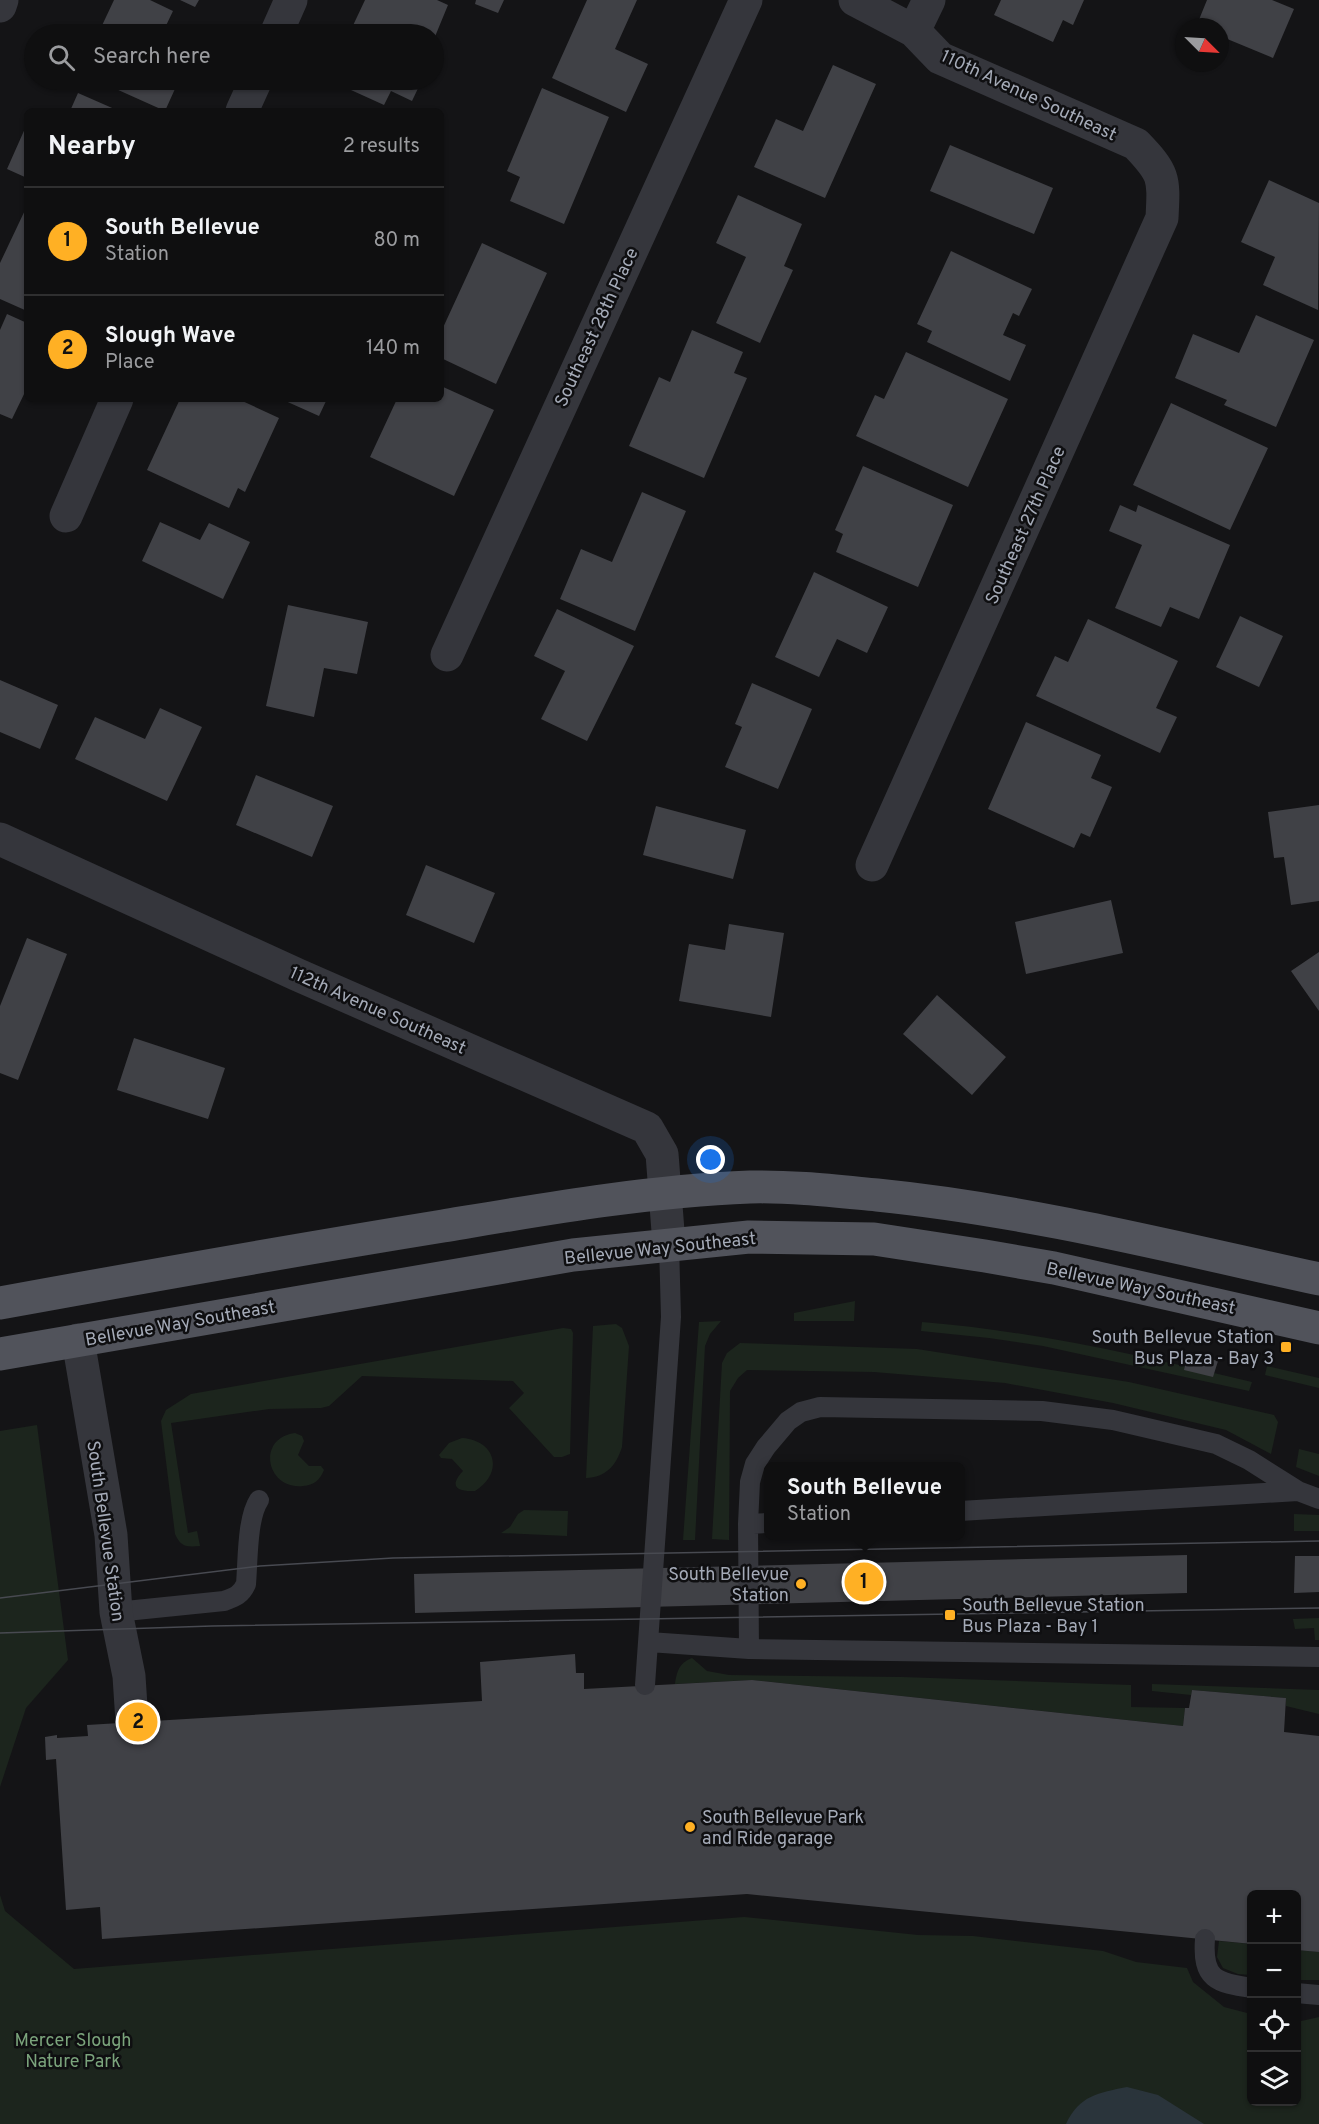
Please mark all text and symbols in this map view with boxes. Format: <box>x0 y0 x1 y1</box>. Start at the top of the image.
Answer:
north arrow <box>1175 18 1229 72</box>
search box <box>24 24 444 90</box>
icon: search <box>45 41 78 74</box>
text: Search here <box>93 44 211 71</box>
street label: 110th Avenue Southeast <box>937 46 1120 147</box>
text: Nearby <box>48 131 136 164</box>
text: 2 results <box>343 134 420 160</box>
text: South Bellevue <box>105 215 260 242</box>
text: 1 <box>64 228 72 254</box>
text: 80 m <box>374 228 420 254</box>
text: Station <box>105 242 169 268</box>
street label: Southeast 28th Place <box>550 244 644 411</box>
text: Slough Wave <box>105 323 235 350</box>
text: 2 <box>61 336 74 362</box>
text: 140 m <box>366 336 420 362</box>
text: Place <box>105 350 155 376</box>
street label: Southeast 27th Place <box>981 443 1072 608</box>
street label: 112th Avenue Southeast <box>286 962 469 1061</box>
your location <box>696 1145 725 1174</box>
street label: Bellevue Way Southeast <box>563 1228 757 1271</box>
street label: Bellevue Way Southeast <box>1044 1258 1237 1321</box>
street label: Bellevue Way Southeast <box>83 1296 277 1353</box>
place label: South Bellevue Station Bus Plaza - Bay 3 <box>1091 1327 1274 1371</box>
marker: South Bellevue Station Bus Plaza - Bay 3 <box>1279 1340 1293 1354</box>
street label: South Bellevue Station <box>80 1439 129 1623</box>
popup <box>764 1462 965 1540</box>
text: South Bellevue <box>787 1475 942 1502</box>
text: Station <box>787 1502 851 1528</box>
pin: 1 <box>844 1560 884 1604</box>
place label: South Bellevue Station <box>668 1564 789 1608</box>
marker: South Bellevue Station <box>794 1577 808 1591</box>
place label: South Bellevue Station Bus Plaza - Bay 1 <box>962 1595 1145 1639</box>
marker: South Bellevue Station Bus Plaza - Bay 1 <box>943 1608 957 1622</box>
pin: 2 <box>118 1700 158 1744</box>
place label: South Bellevue Park and Ride garage <box>702 1807 864 1851</box>
marker: South Bellevue Park and Ride garage <box>683 1820 697 1834</box>
map controls <box>1247 1890 1301 2106</box>
button: + <box>1247 1890 1301 1944</box>
button: − <box>1247 1944 1301 1998</box>
button: locate <box>1247 1998 1301 2052</box>
park label: Mercer Slough Nature Park <box>14 2030 132 2074</box>
button: layers <box>1247 2052 1301 2106</box>

